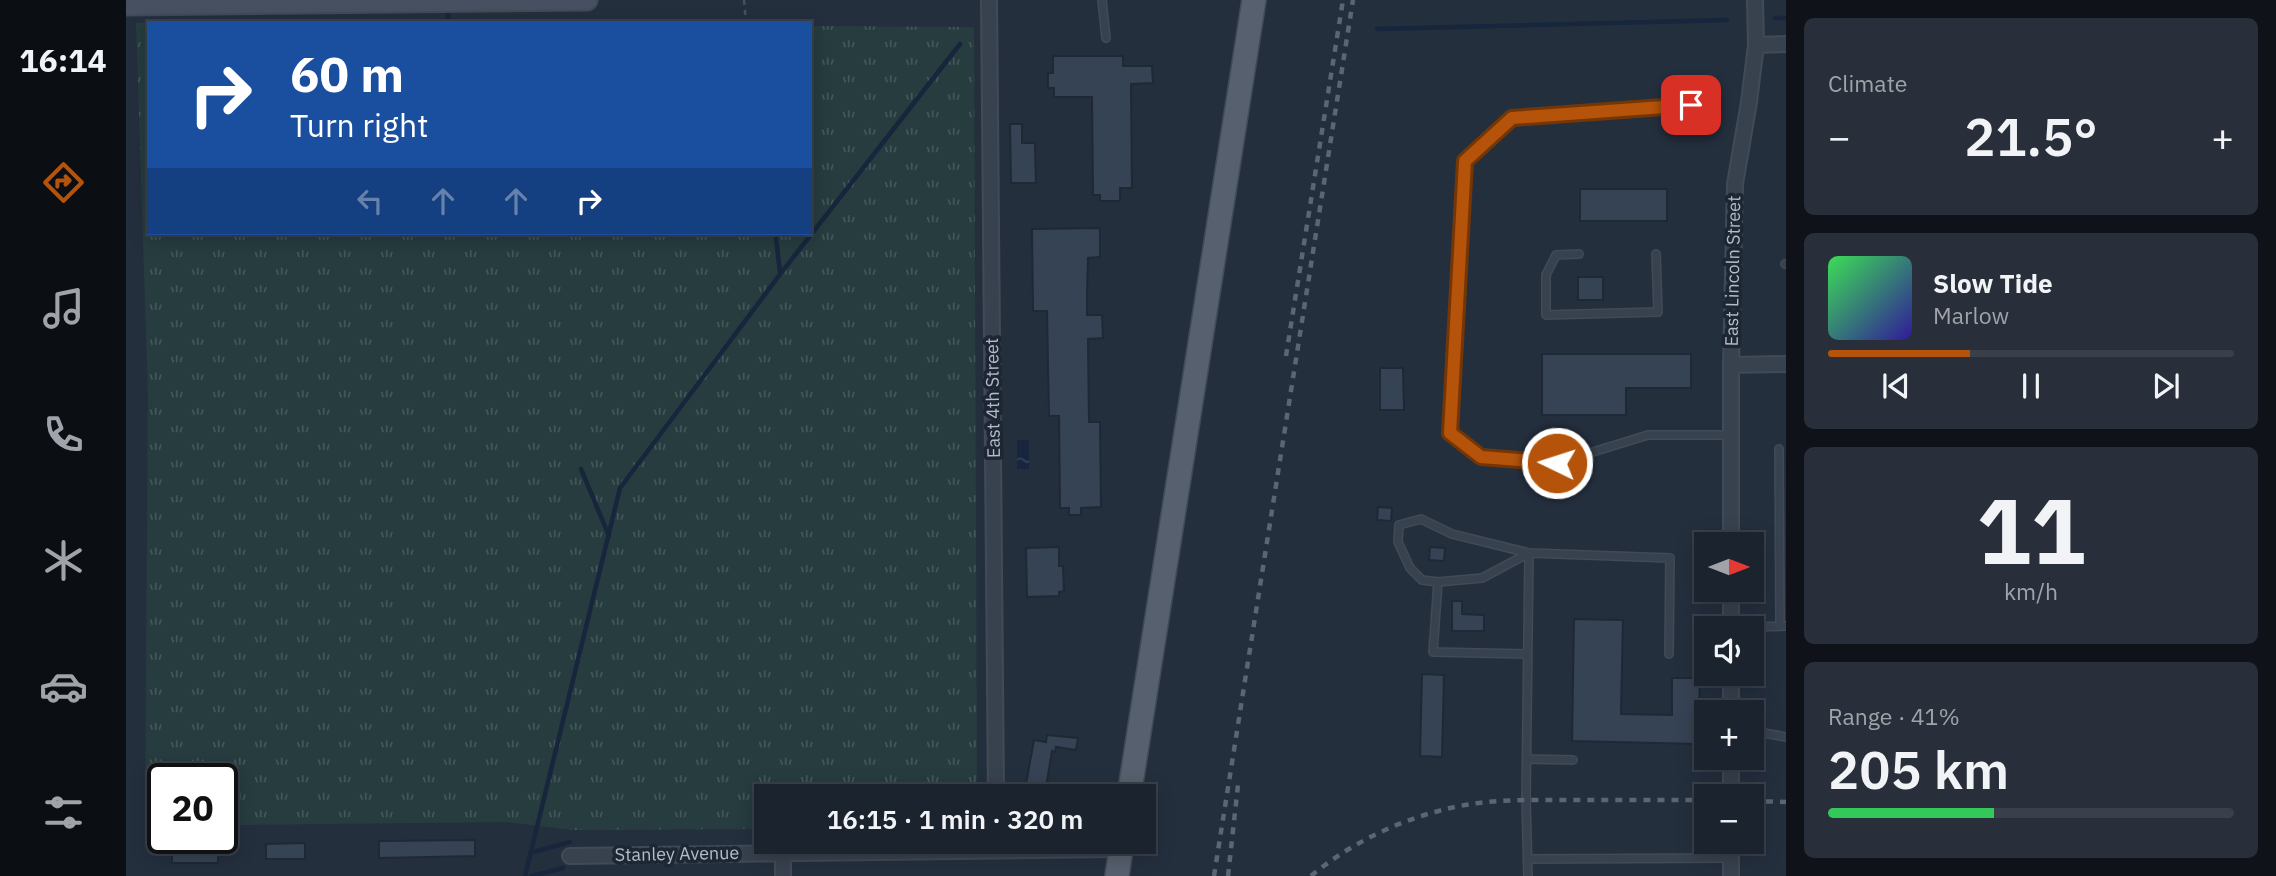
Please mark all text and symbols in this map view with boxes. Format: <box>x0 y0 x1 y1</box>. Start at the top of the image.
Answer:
text: 16:14 <box>19 39 107 81</box>
text: 60 m <box>290 42 404 105</box>
icon: right <box>175 49 266 140</box>
text: Climate <box>1828 68 1907 98</box>
pin <box>1661 75 1721 135</box>
icon: arrive <box>1672 86 1710 124</box>
text: 21.5° <box>1964 103 2098 170</box>
text: Turn right <box>290 104 428 146</box>
text: − <box>1828 112 1851 161</box>
text: + <box>2211 112 2234 161</box>
icon: directions <box>39 158 88 207</box>
icon: left <box>351 182 389 220</box>
icon: ahead <box>424 182 462 220</box>
icon: ahead <box>497 182 535 220</box>
icon: right <box>570 182 608 220</box>
street label: East Lincoln Street <box>1720 195 1745 347</box>
text: Slow Tide <box>1933 266 2053 300</box>
icon: music <box>39 284 88 333</box>
text: Marlow <box>1933 300 2009 330</box>
street label: East 4th Street <box>980 338 1005 458</box>
icon: previous <box>1877 367 1915 405</box>
icon: pause <box>2012 367 2050 405</box>
icon: next <box>2147 367 2185 405</box>
icon: phone <box>39 410 88 459</box>
position arrow <box>1520 426 1594 500</box>
text: 11 <box>1976 471 2086 589</box>
north arrow <box>1694 532 1764 602</box>
map controls <box>1694 532 1764 854</box>
icon: climate <box>39 536 88 585</box>
text: km/h <box>2004 576 2058 606</box>
button: sound <box>1694 616 1764 686</box>
icon: car <box>39 662 88 711</box>
button: + <box>1694 700 1764 770</box>
text: Range · 41% <box>1828 701 1960 731</box>
text: 205 km <box>1828 736 2009 803</box>
speed limit sign: 20 <box>147 763 238 854</box>
button: − <box>1694 784 1764 854</box>
icon: filters <box>39 788 88 837</box>
text: 16:15 · 1 min · 320 m <box>827 802 1083 836</box>
street label: Stanley Avenue <box>614 841 740 866</box>

